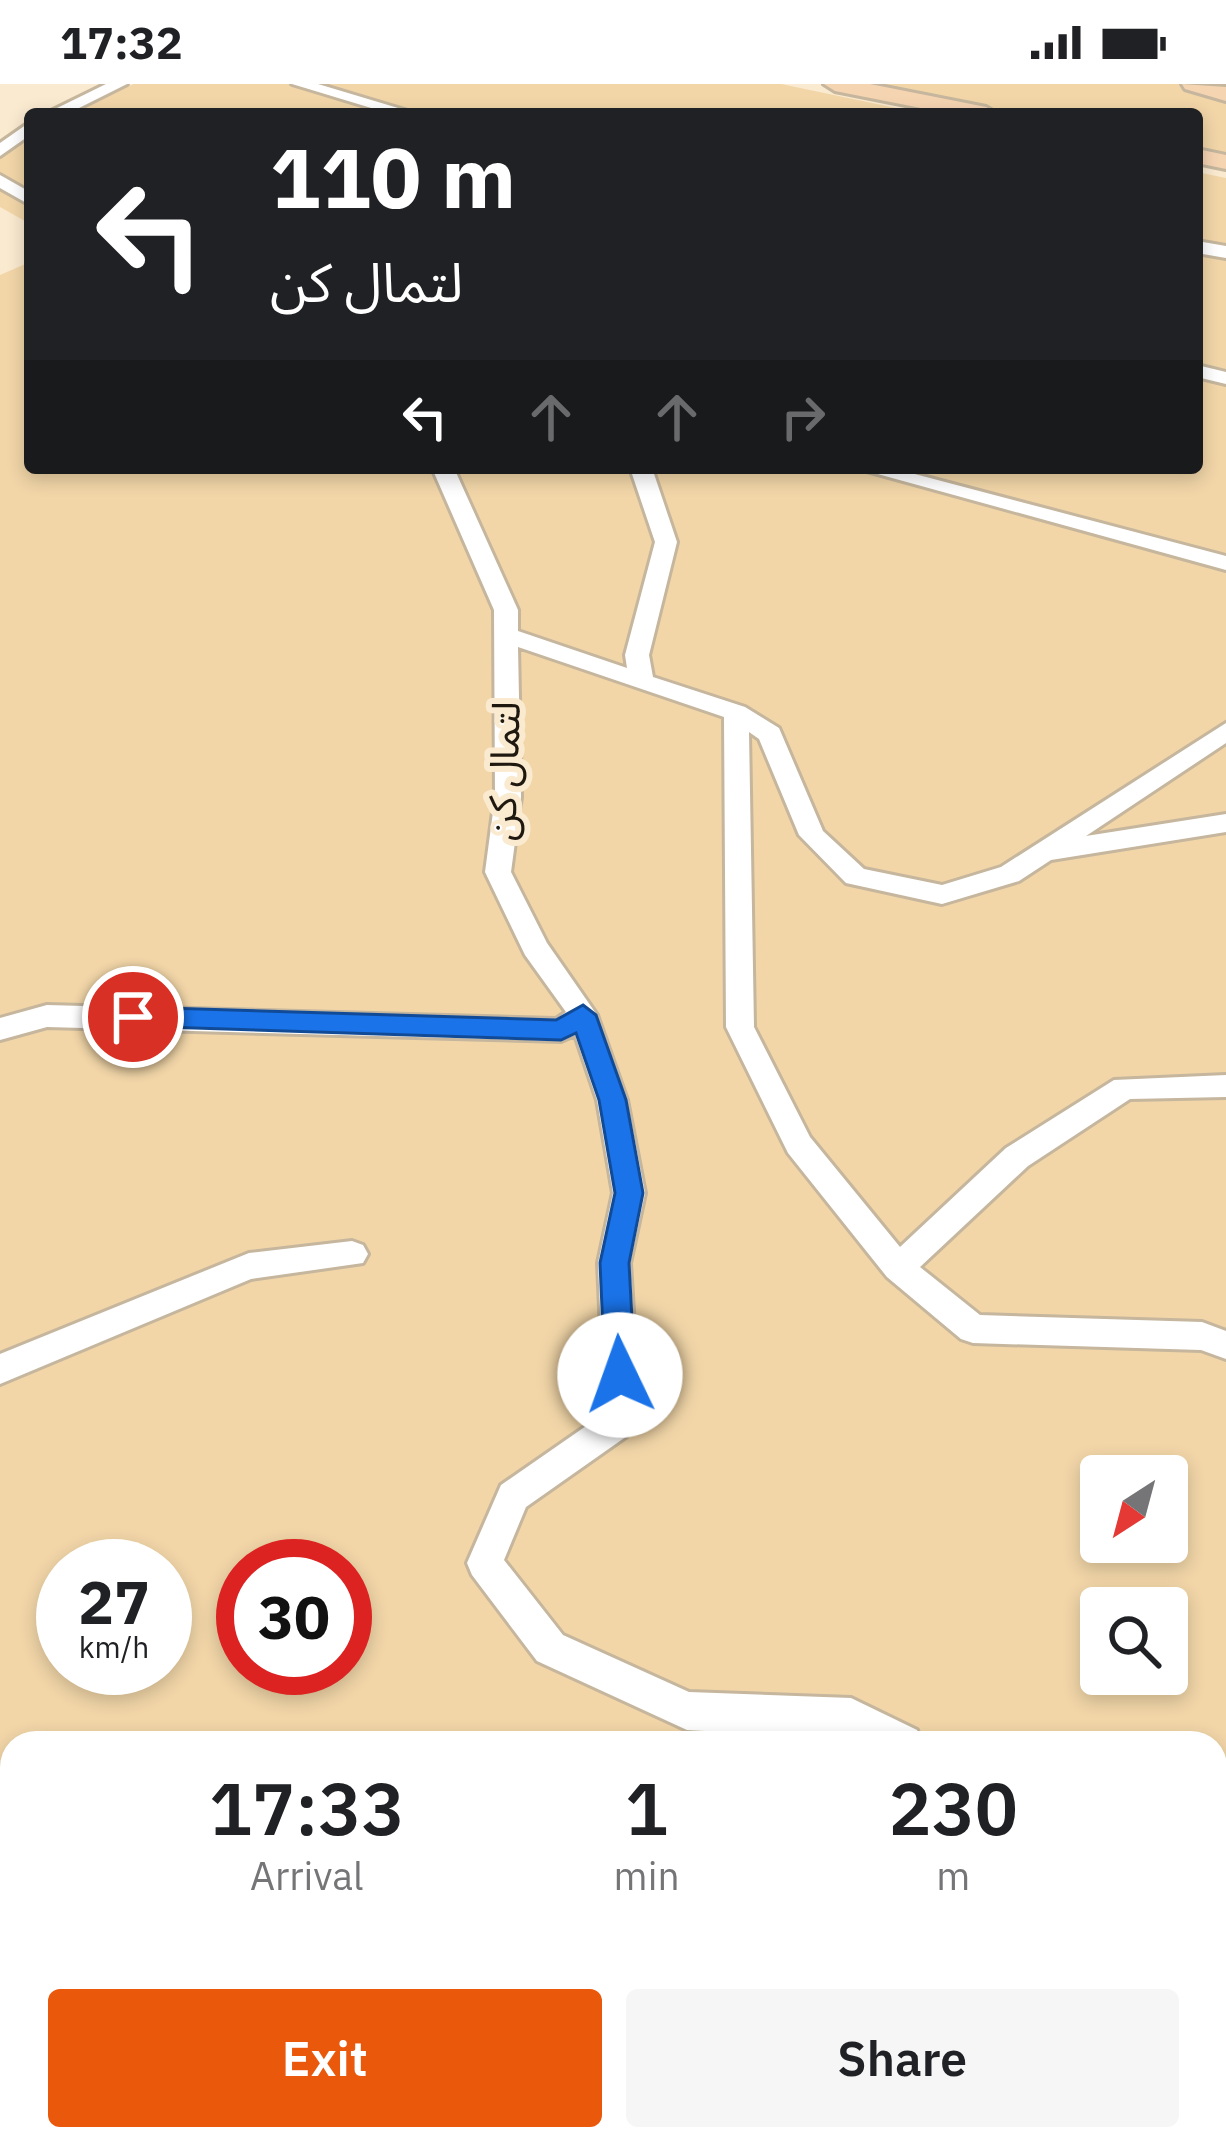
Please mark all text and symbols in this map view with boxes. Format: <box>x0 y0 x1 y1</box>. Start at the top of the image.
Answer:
text: 17:32 <box>60 13 183 71</box>
text: 110 m <box>270 122 516 231</box>
icon: left <box>72 156 228 312</box>
text: لتمال کن <box>270 247 463 317</box>
icon: left <box>392 384 458 450</box>
icon: ahead <box>518 384 584 450</box>
icon: ahead <box>644 384 710 450</box>
icon: right <box>770 384 836 450</box>
street label: لتمال کن <box>475 700 531 842</box>
pin <box>82 966 184 1068</box>
icon: arrive <box>100 984 166 1050</box>
position arrow <box>557 1312 683 1438</box>
north arrow <box>1080 1455 1188 1563</box>
map controls <box>1080 1455 1188 1695</box>
speed limit sign: 30 <box>216 1539 372 1695</box>
text: 27 <box>78 1562 150 1641</box>
button: search <box>1080 1587 1188 1695</box>
text: km/h <box>79 1627 149 1666</box>
text: 17:33 <box>209 1761 405 1855</box>
text: 1 <box>625 1761 668 1855</box>
text: 230 <box>888 1761 1018 1855</box>
text: Arrival <box>250 1850 364 1901</box>
text: min <box>614 1850 680 1901</box>
text: m <box>936 1850 970 1901</box>
button: Exit <box>48 1989 602 2127</box>
button: Share <box>626 1989 1179 2127</box>

